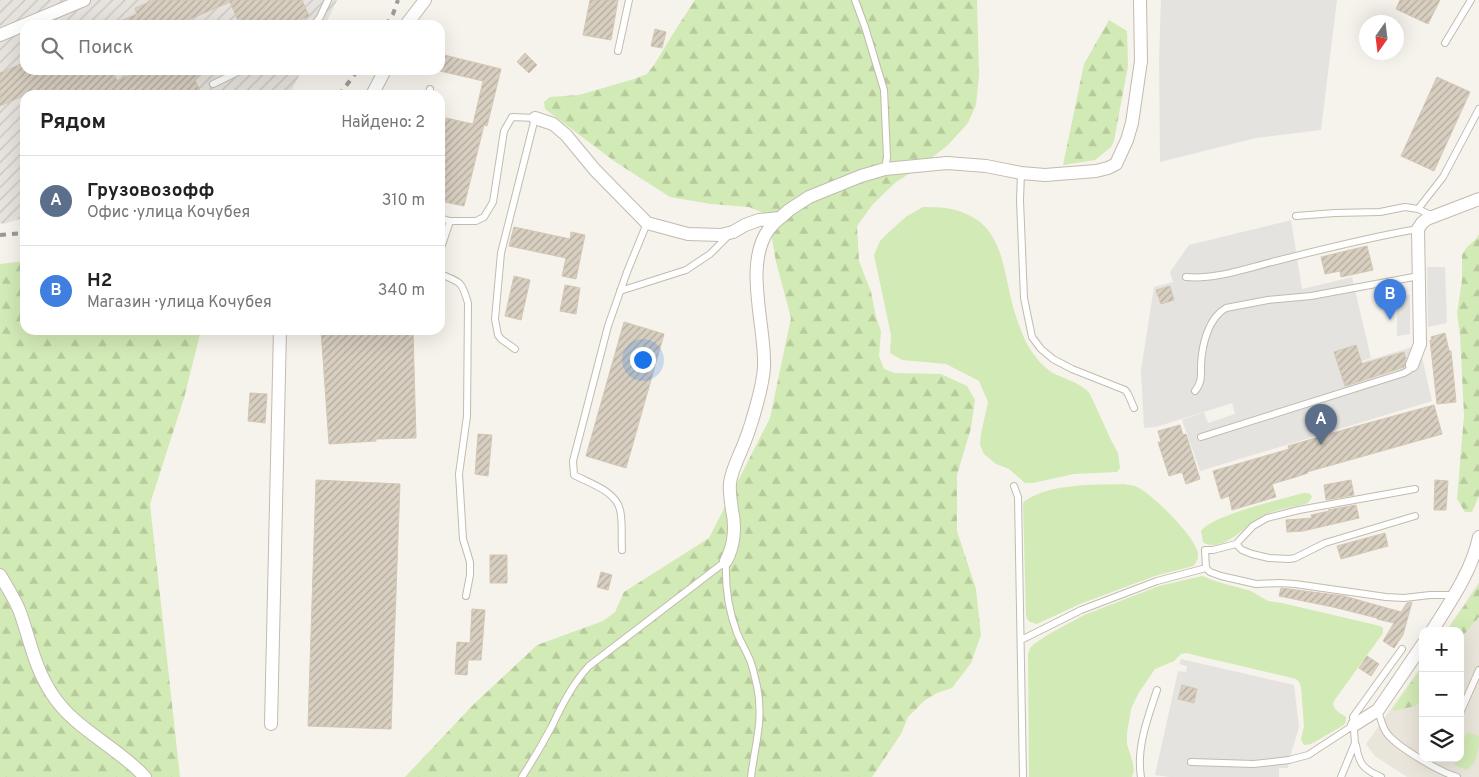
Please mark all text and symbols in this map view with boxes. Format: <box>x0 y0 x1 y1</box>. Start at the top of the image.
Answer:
north arrow <box>1359 15 1404 60</box>
search box <box>20 20 445 75</box>
icon: search <box>38 34 66 62</box>
text: Поиск <box>78 36 134 60</box>
text: Рядом <box>40 109 106 136</box>
text: Найдено: 2 <box>341 113 425 133</box>
text: Грузовозофф <box>87 179 214 203</box>
text: A <box>50 191 62 211</box>
text: 310 m <box>382 191 425 211</box>
text: Офис · улица Кочубея <box>87 203 250 223</box>
text: H2 <box>87 269 112 293</box>
pin: B <box>1374 279 1406 320</box>
text: B <box>50 281 62 301</box>
text: 340 m <box>378 281 425 301</box>
text: Магазин · улица Кочубея <box>87 293 272 313</box>
your location <box>630 347 656 373</box>
pin: A <box>1305 404 1337 445</box>
map controls <box>1419 627 1464 762</box>
button: + <box>1419 627 1464 672</box>
button: − <box>1419 672 1464 717</box>
button: layers <box>1419 717 1464 762</box>

